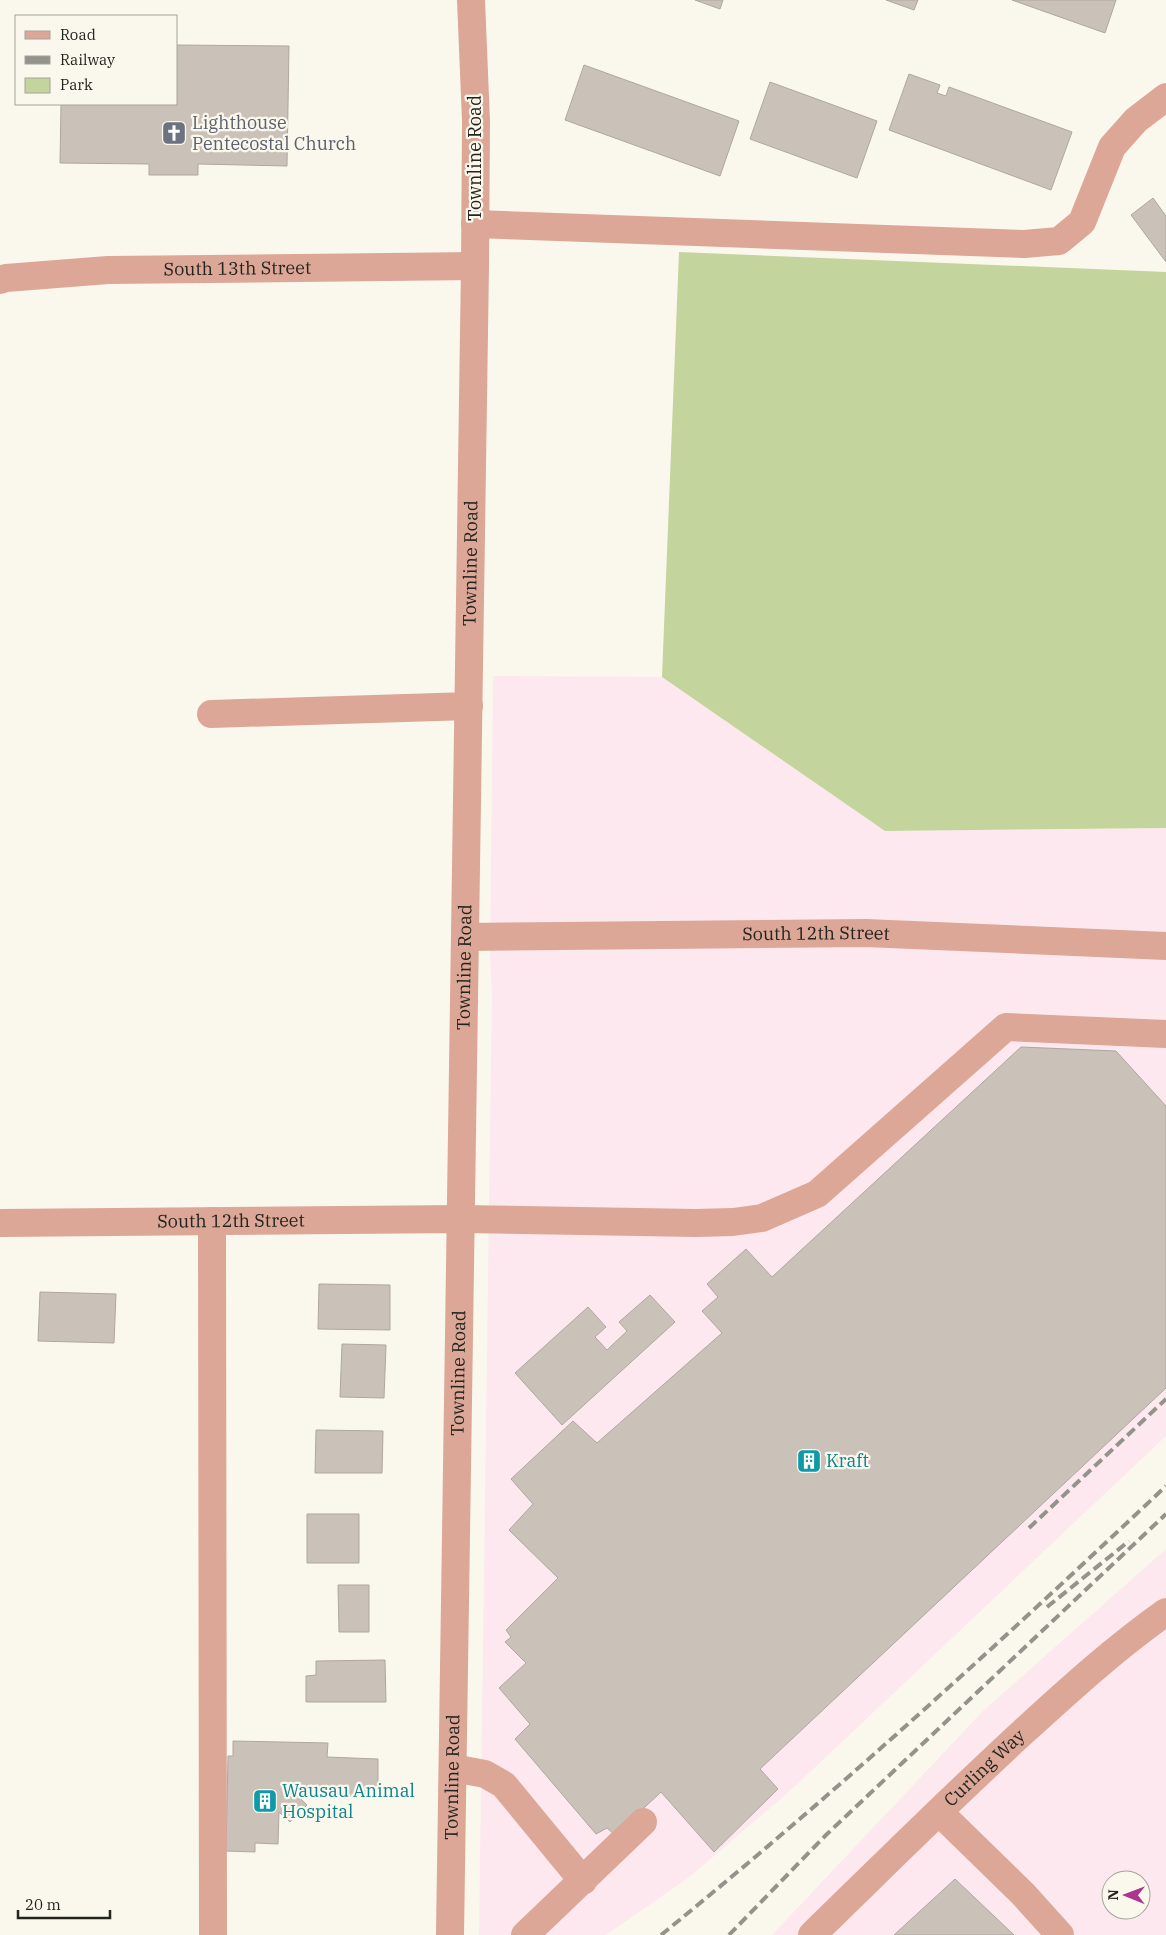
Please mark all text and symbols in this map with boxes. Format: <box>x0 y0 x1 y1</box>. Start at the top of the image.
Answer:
legend <box>15 15 178 105</box>
text: Road <box>60 25 96 44</box>
text: Railway <box>60 50 115 69</box>
text: Park <box>60 75 93 94</box>
street label: Townline Road <box>463 95 486 221</box>
place label: Lighthouse Pentecostal Church <box>192 111 356 155</box>
church icon: Lighthouse Pentecostal Church <box>161 120 187 146</box>
street label: South 13th Street <box>163 256 311 280</box>
street label: Townline Road <box>458 500 482 626</box>
street label: Townline Road <box>452 904 476 1030</box>
street label: South 12th Street <box>742 921 890 945</box>
street label: South 12th Street <box>157 1208 305 1233</box>
street label: Townline Road <box>445 1310 470 1436</box>
building icon: Kraft <box>796 1448 822 1474</box>
place label: Kraft <box>826 1449 869 1472</box>
street label: Townline Road <box>439 1714 464 1840</box>
street label: Curling Way <box>939 1724 1030 1811</box>
place label: Wausau Animal Hospital <box>282 1779 415 1823</box>
building icon: Wausau Animal Hospital <box>252 1788 278 1814</box>
north arrow <box>1101 1870 1151 1920</box>
scale bar <box>18 1888 110 1920</box>
text: N <box>1104 1889 1122 1900</box>
text: 20 m <box>25 1895 61 1914</box>

